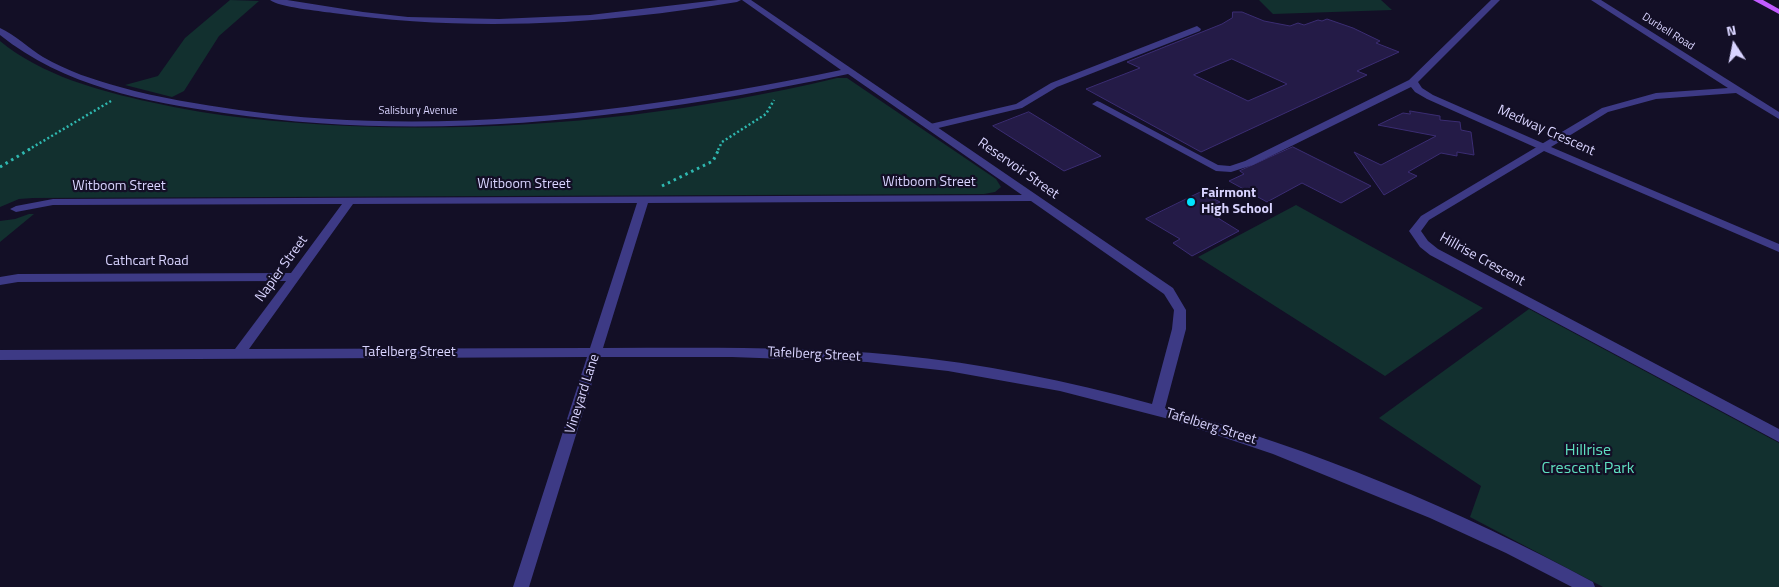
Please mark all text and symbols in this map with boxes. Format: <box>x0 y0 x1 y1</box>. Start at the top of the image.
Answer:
street label: Durbell Road <box>1639 11 1697 53</box>
text: N <box>1724 19 1738 41</box>
north arrow <box>1709 20 1759 70</box>
street label: Medway Crescent <box>1495 102 1597 160</box>
street label: Salisbury Avenue <box>378 104 458 118</box>
street label: Reservoir Street <box>974 135 1062 203</box>
street label: Witboom Street <box>882 175 976 191</box>
street label: Witboom Street <box>477 177 571 193</box>
street label: Witboom Street <box>72 179 166 195</box>
place label: Fairmont High School <box>1201 186 1273 218</box>
marker: Fairmont High School <box>1185 196 1197 208</box>
street label: Hillrise Crescent <box>1436 230 1528 290</box>
street label: Napier Street <box>252 233 312 305</box>
street label: Cathcart Road <box>105 254 189 270</box>
street label: Tafelberg Street <box>767 344 861 366</box>
street label: Tafelberg Street <box>362 345 456 361</box>
street label: Vineyard Lane <box>562 352 604 436</box>
street label: Tafelberg Street <box>1164 405 1258 449</box>
park label: Hillrise Crescent Park <box>1542 441 1634 479</box>

